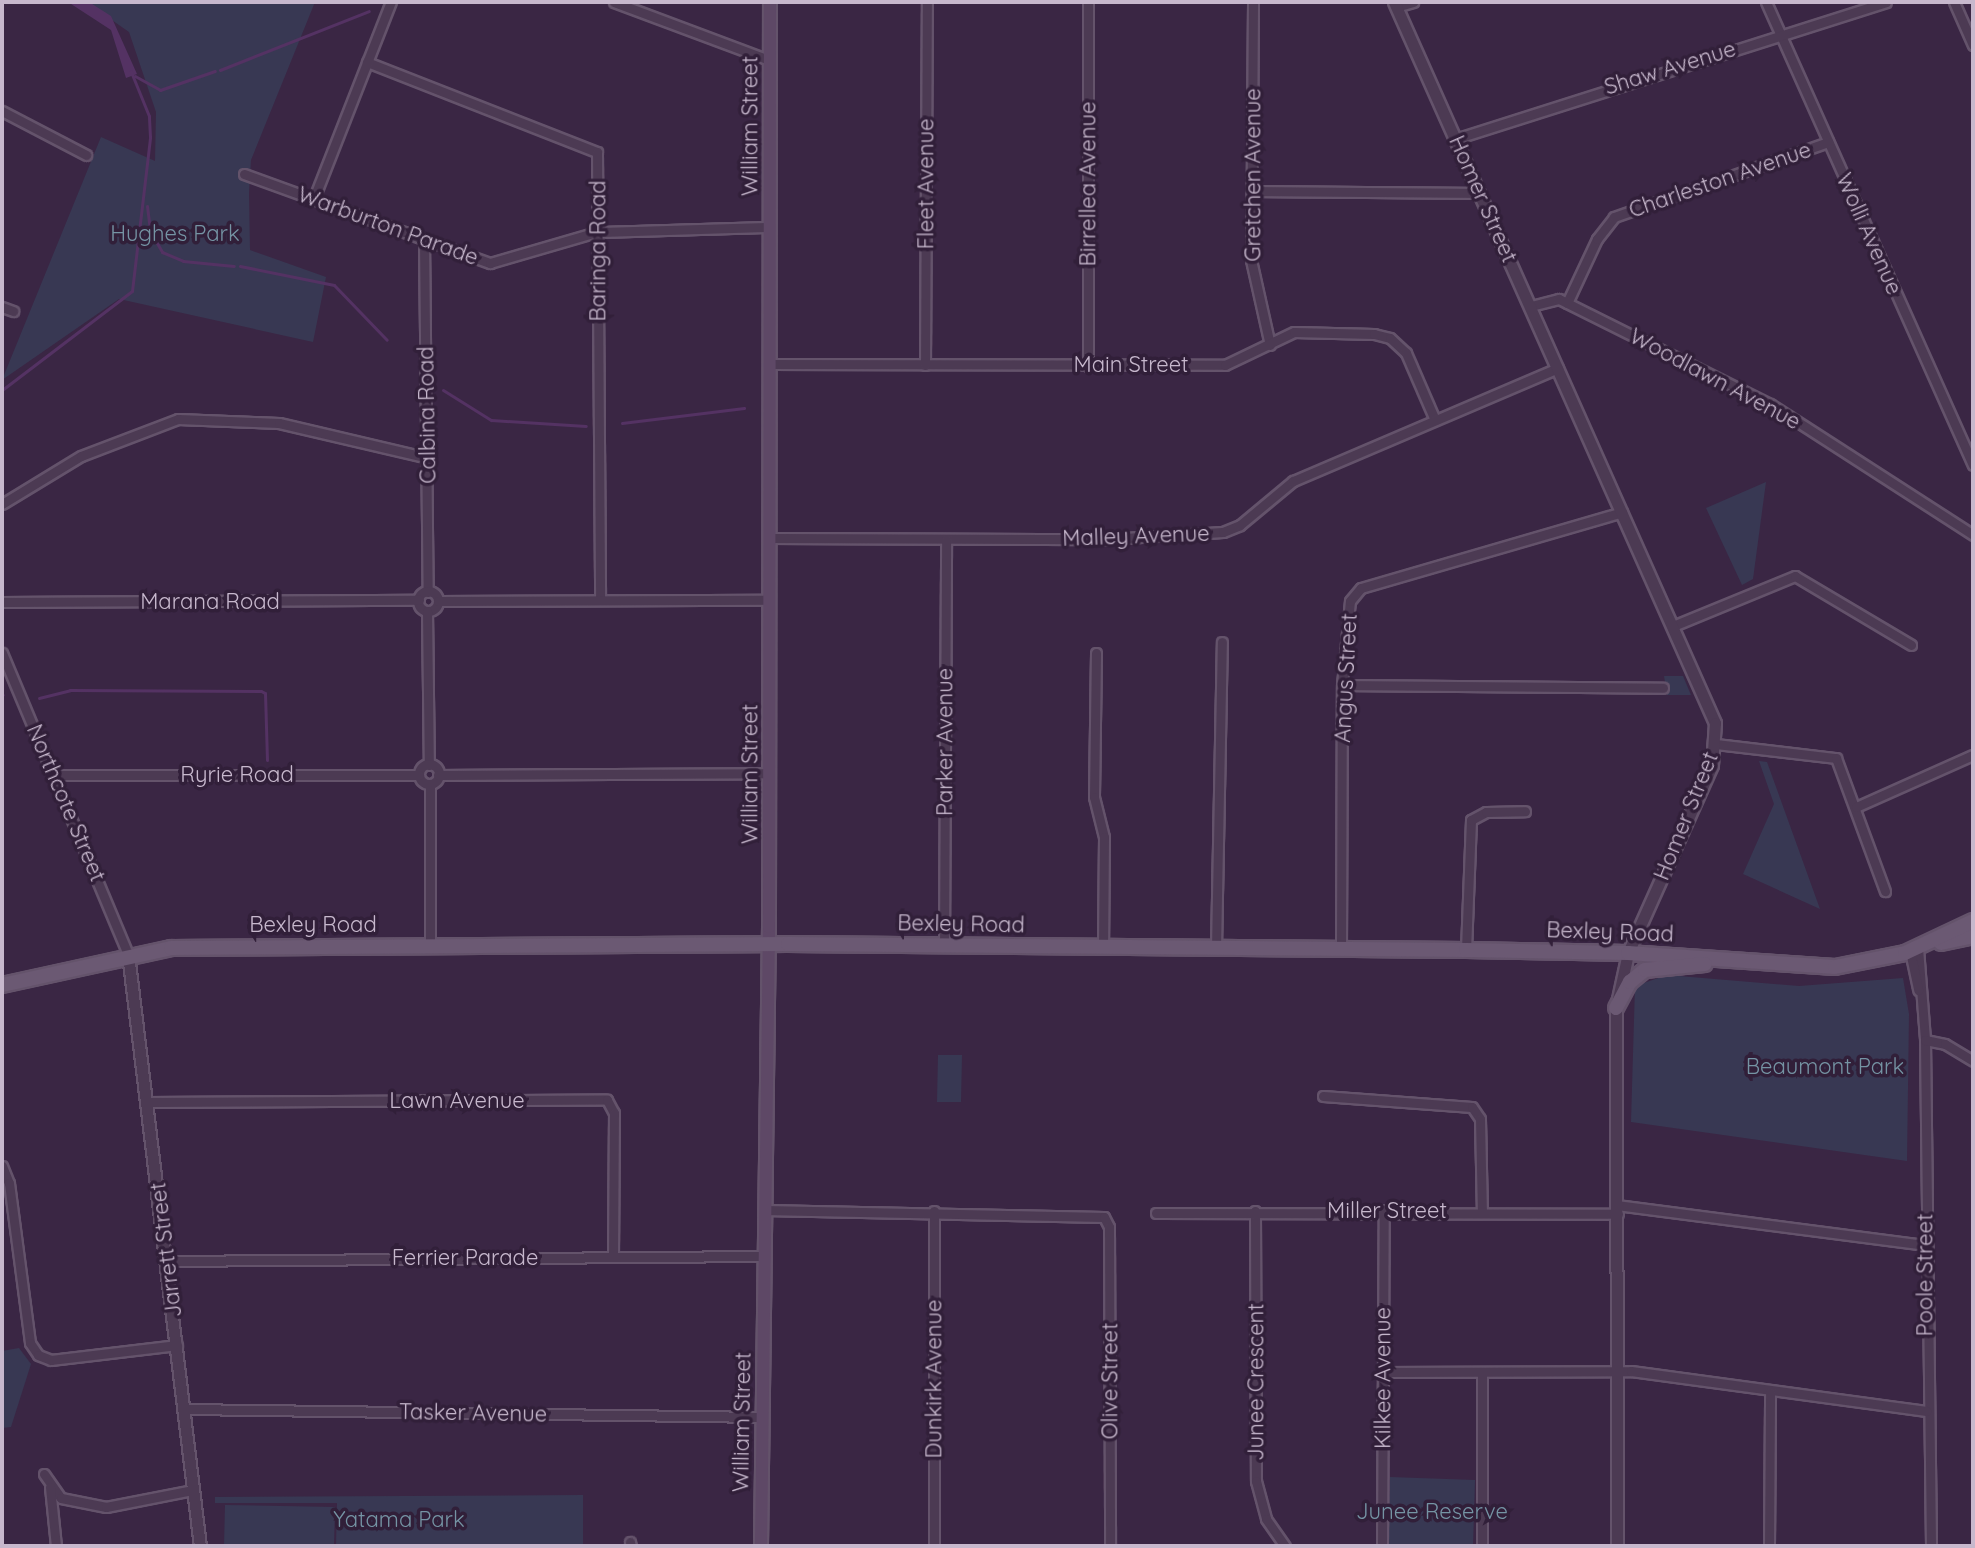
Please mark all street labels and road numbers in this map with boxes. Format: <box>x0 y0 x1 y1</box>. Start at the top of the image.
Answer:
street label: Shaw Avenue <box>1601 36 1739 100</box>
street label: William Street <box>737 56 763 196</box>
street label: Gretchen Avenue <box>1240 88 1266 262</box>
street label: Birrellea Avenue <box>1075 102 1101 266</box>
street label: Fleet Avenue <box>913 119 939 249</box>
street label: Homer Street <box>1443 131 1523 267</box>
street label: Charleston Avenue <box>1625 136 1815 224</box>
street label: Wolli Avenue <box>1830 169 1908 299</box>
street label: Baringa Road <box>585 180 611 322</box>
street label: Warburton Parade <box>294 181 482 271</box>
street label: Woodlawn Avenue <box>1625 323 1805 435</box>
street label: Calbina Road <box>413 346 441 484</box>
street label: Main Street <box>1073 352 1189 378</box>
street label: Malley Avenue <box>1062 520 1210 552</box>
street label: Marana Road <box>140 589 280 615</box>
street label: Angus Street <box>1329 613 1363 743</box>
street label: Parker Avenue <box>932 668 958 816</box>
street label: William Street <box>737 704 763 844</box>
street label: Northcote Street <box>21 720 111 886</box>
street label: Homer Street <box>1648 748 1724 884</box>
street label: Ryrie Road <box>180 762 294 788</box>
street label: Bexley Road <box>897 910 1025 938</box>
street label: Bexley Road <box>249 912 377 938</box>
street label: Bexley Road <box>1546 917 1674 947</box>
street label: Lawn Avenue <box>389 1088 525 1114</box>
street label: Jarrett Street <box>145 1181 187 1319</box>
street label: Miller Street <box>1327 1198 1447 1224</box>
street label: Poole Street <box>1912 1214 1938 1336</box>
street label: Ferrier Parade <box>392 1245 538 1271</box>
street label: Dunkirk Avenue <box>921 1299 947 1459</box>
street label: Junee Crescent <box>1243 1303 1269 1461</box>
street label: Kilkee Avenue <box>1370 1307 1396 1449</box>
street label: Olive Street <box>1097 1323 1123 1439</box>
street label: William Street <box>728 1352 756 1492</box>
street label: Tasker Avenue <box>399 1399 547 1427</box>

